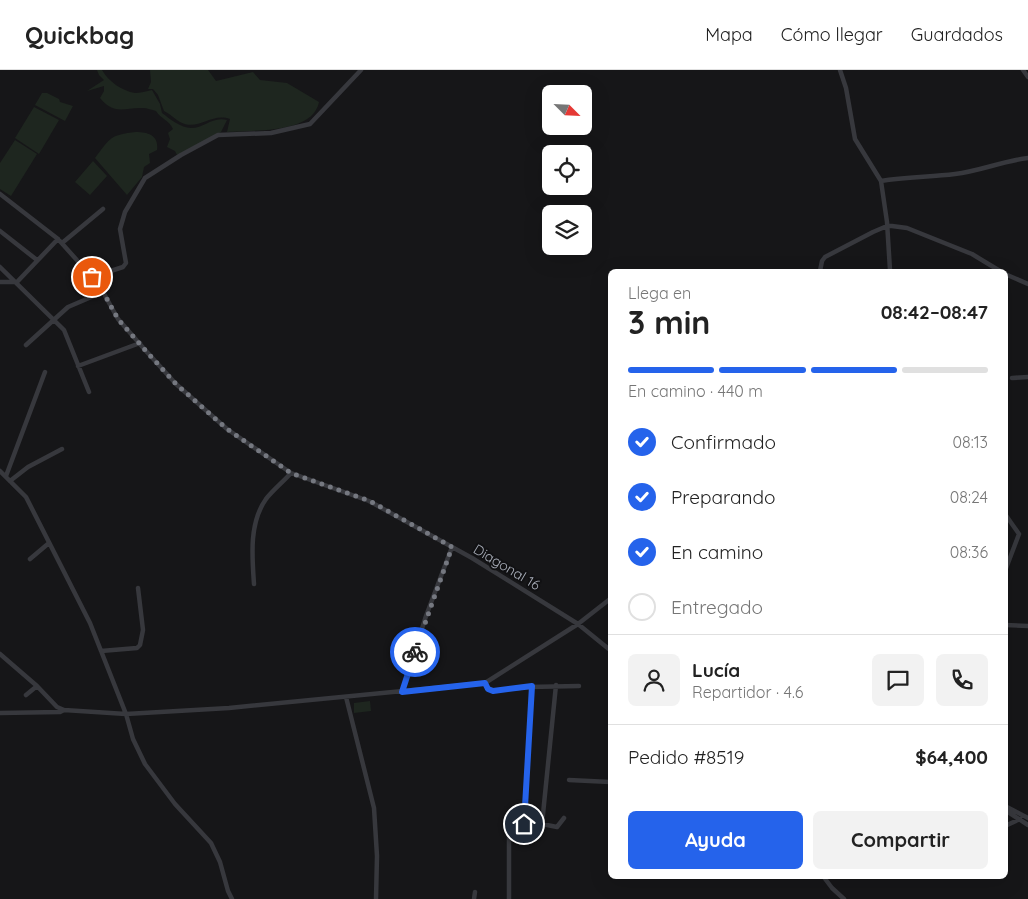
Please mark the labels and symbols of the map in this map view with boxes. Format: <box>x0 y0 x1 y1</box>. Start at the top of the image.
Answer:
north arrow <box>542 85 592 135</box>
pin <box>71 256 113 298</box>
street label: Diagonal 16 <box>470 540 544 594</box>
courier <box>390 627 440 677</box>
pin <box>503 803 545 845</box>

